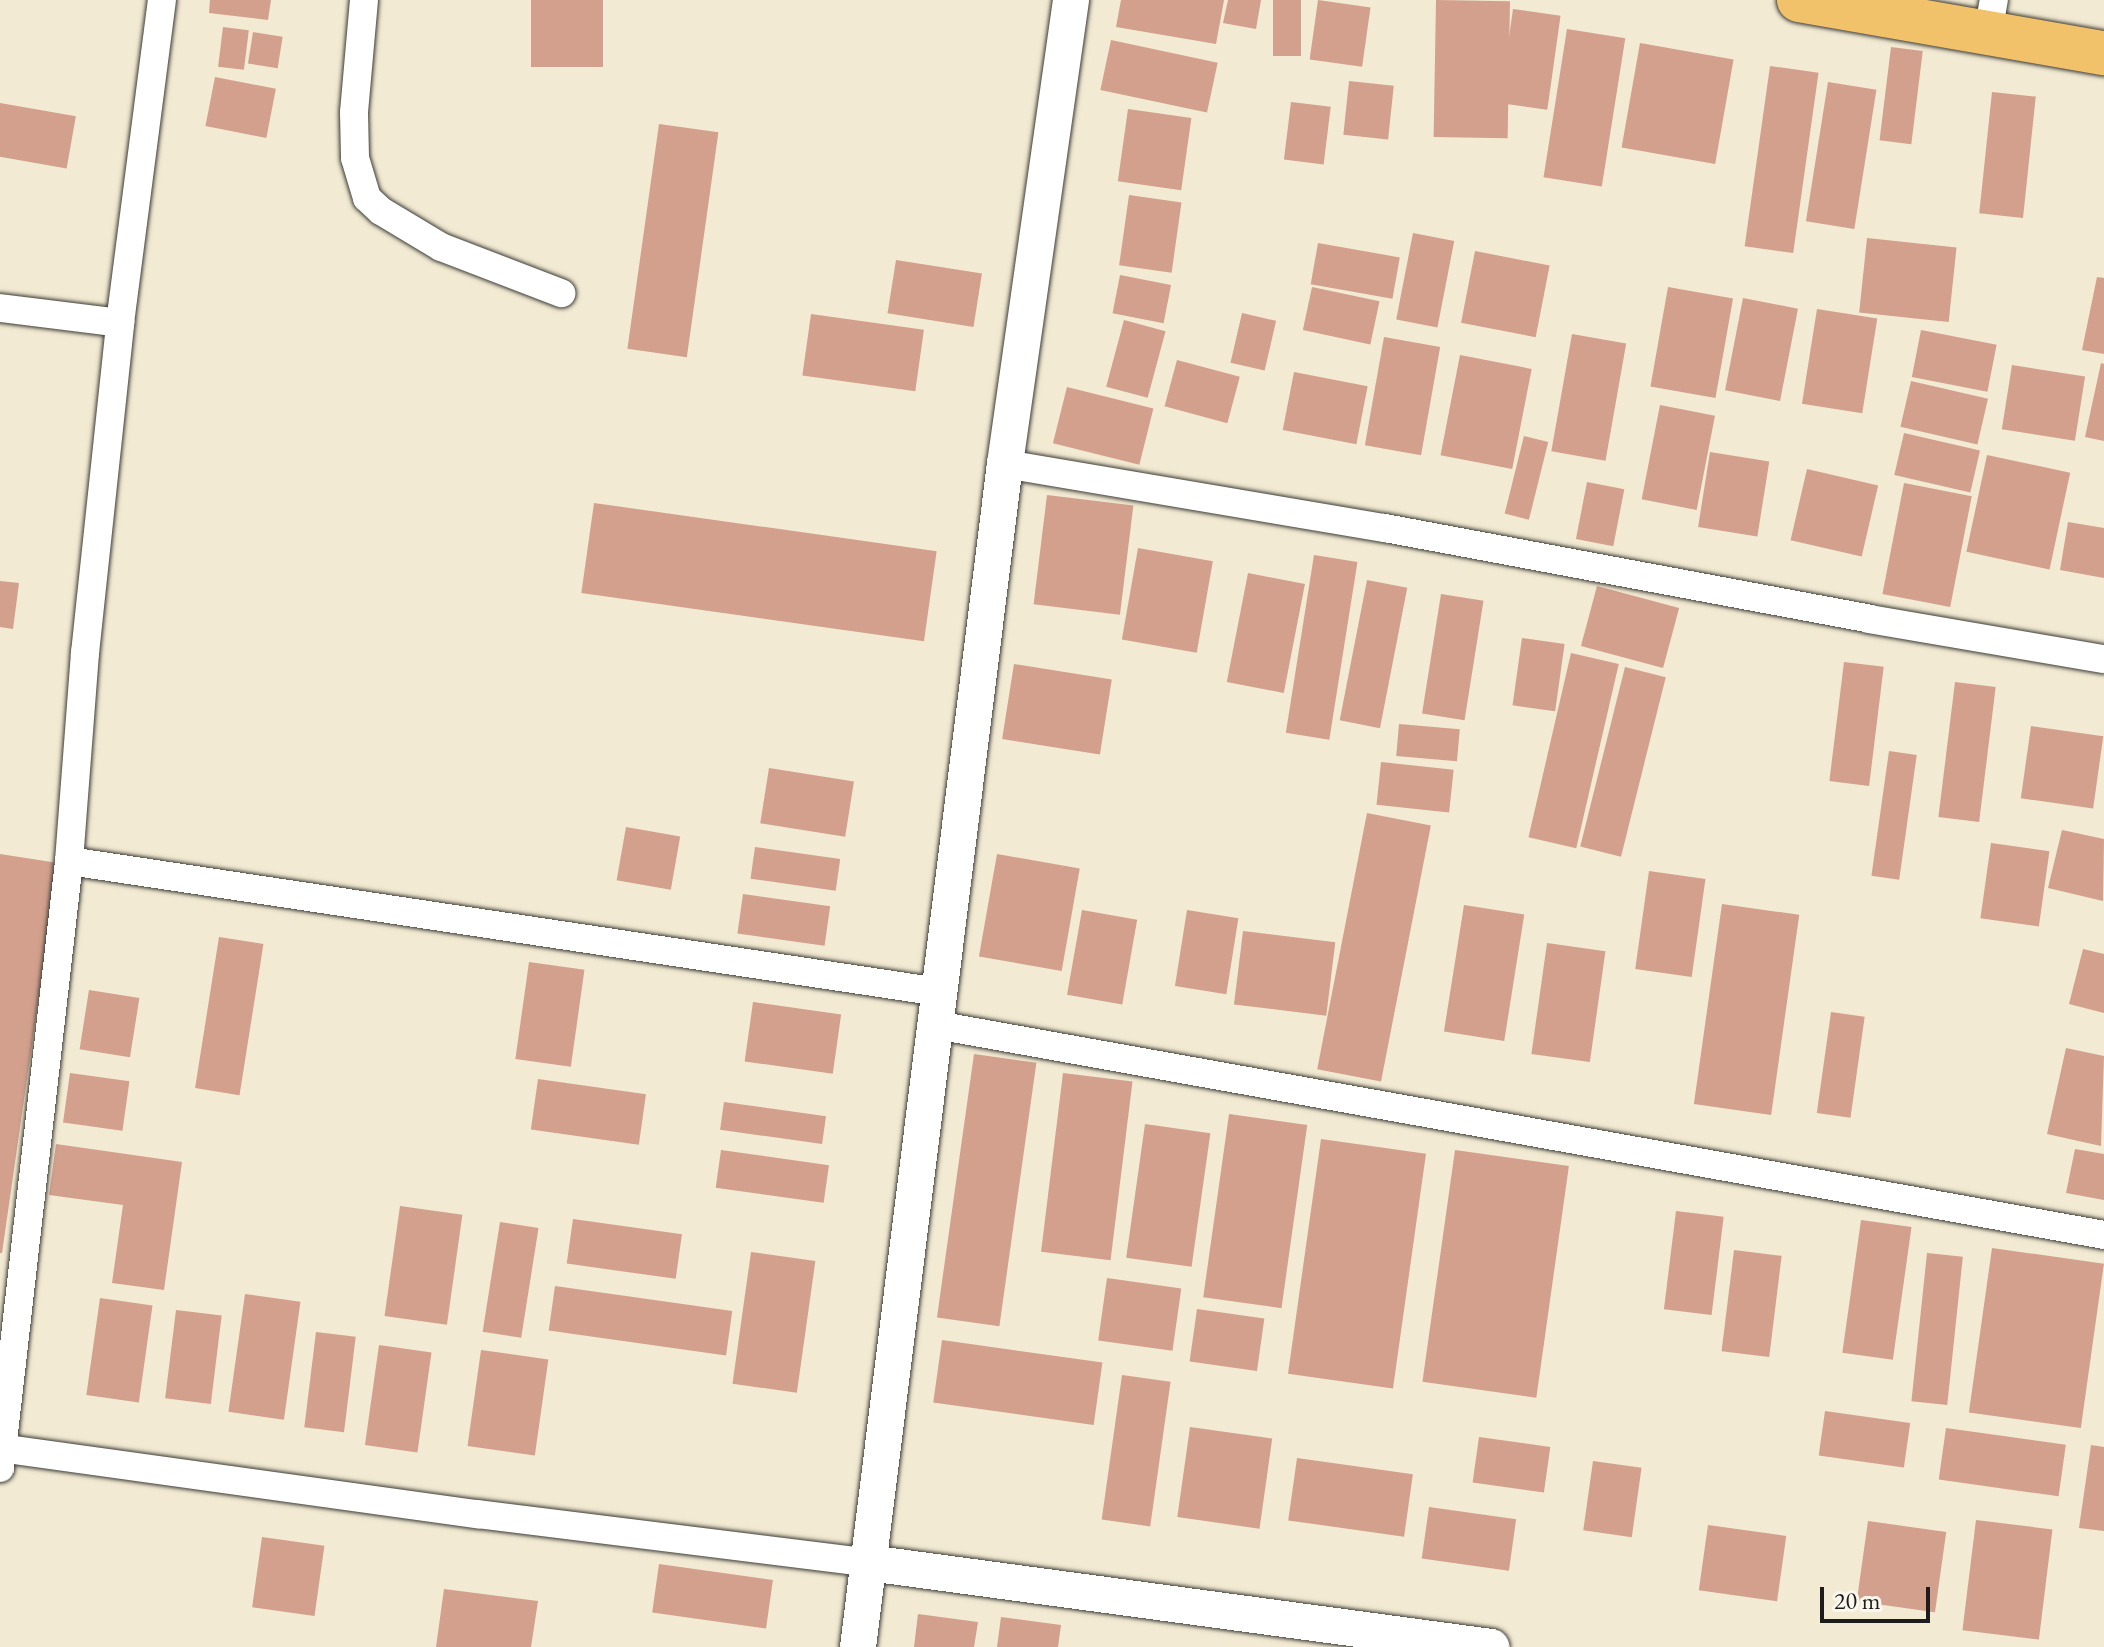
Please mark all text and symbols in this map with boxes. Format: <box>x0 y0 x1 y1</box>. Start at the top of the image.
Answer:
scale bar <box>1824 1571 1934 1621</box>
text: 20 m <box>1834 1585 1881 1616</box>

